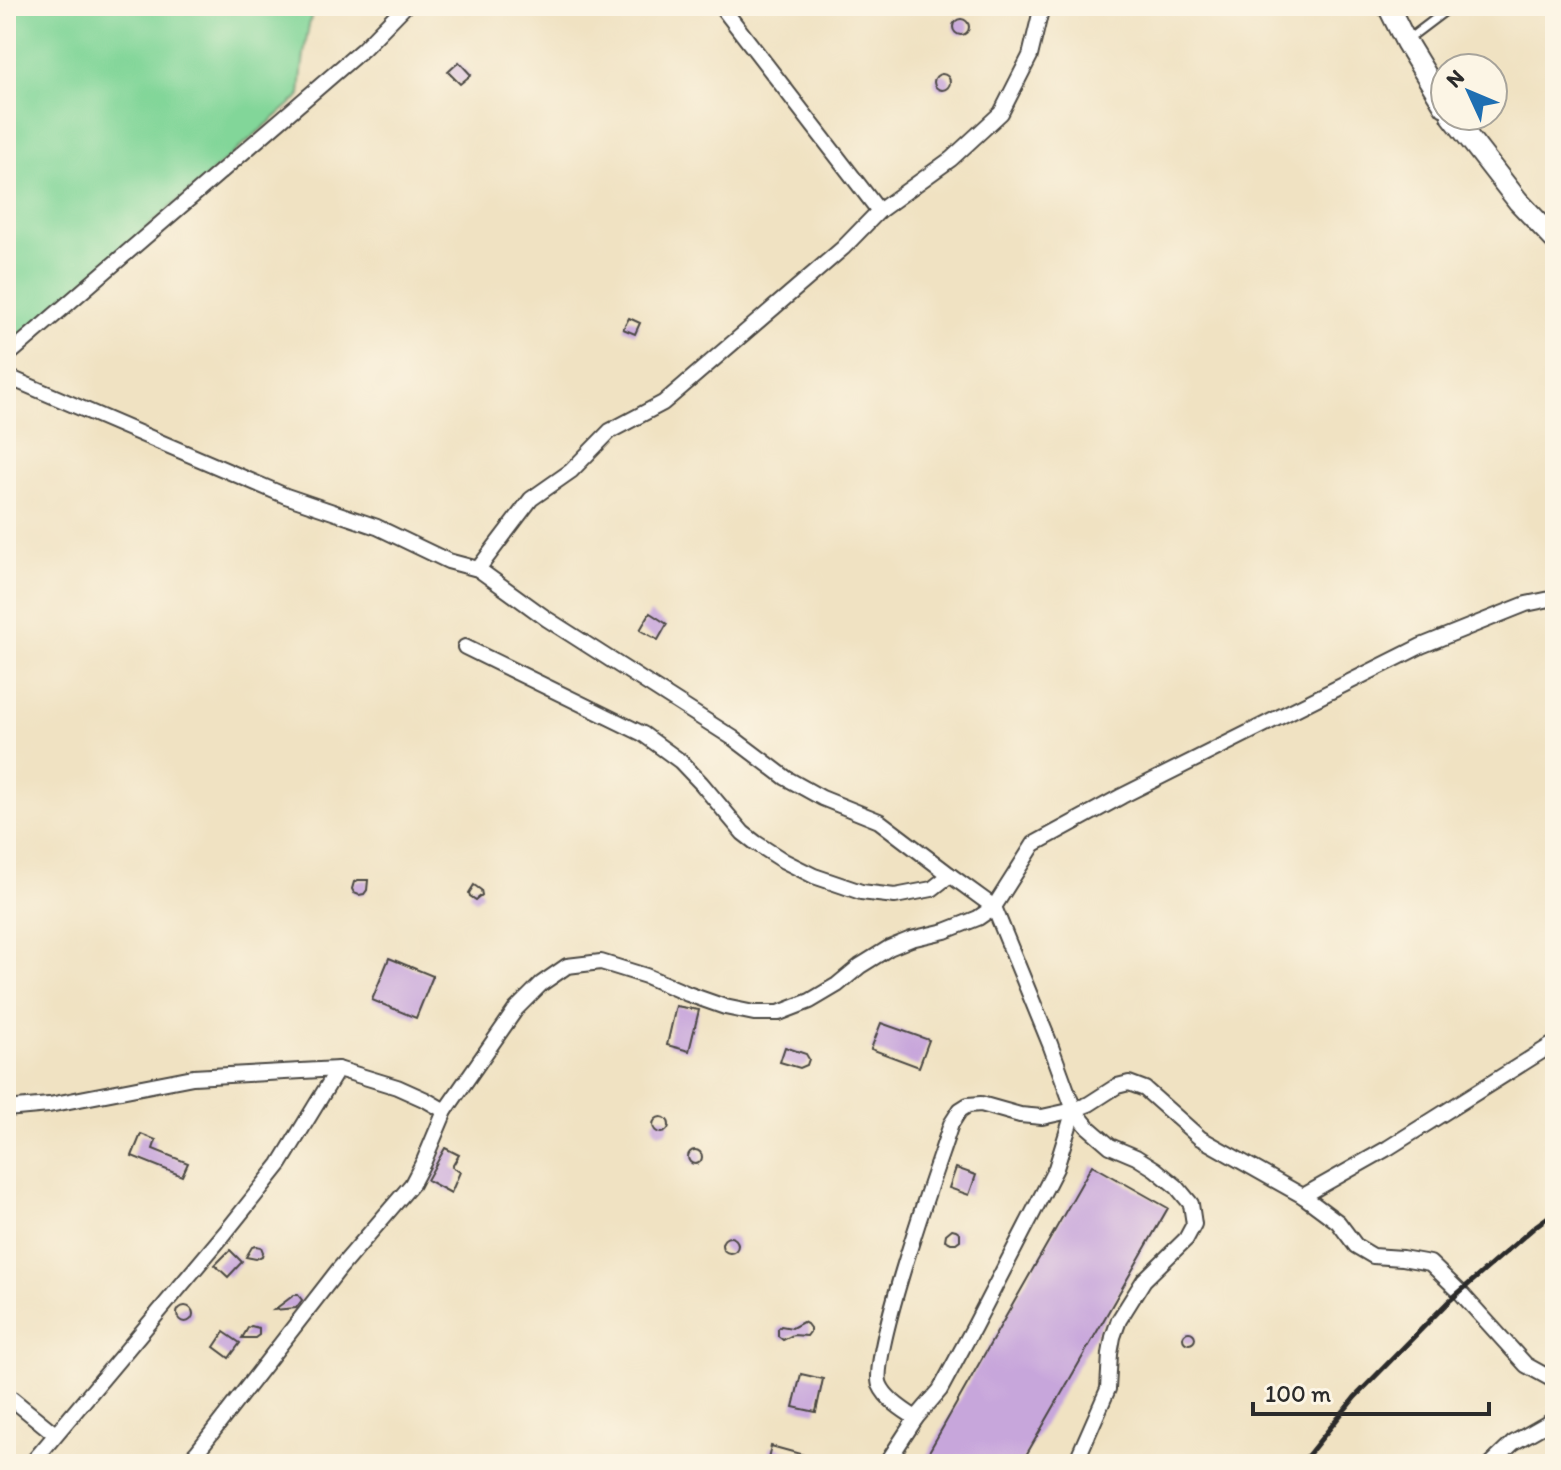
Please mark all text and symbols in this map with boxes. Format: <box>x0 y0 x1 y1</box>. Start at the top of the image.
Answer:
north arrow <box>1429 52 1509 132</box>
text: N <box>1440 64 1470 93</box>
scale bar <box>1253 1366 1489 1416</box>
text: 100 m <box>1265 1379 1331 1408</box>

